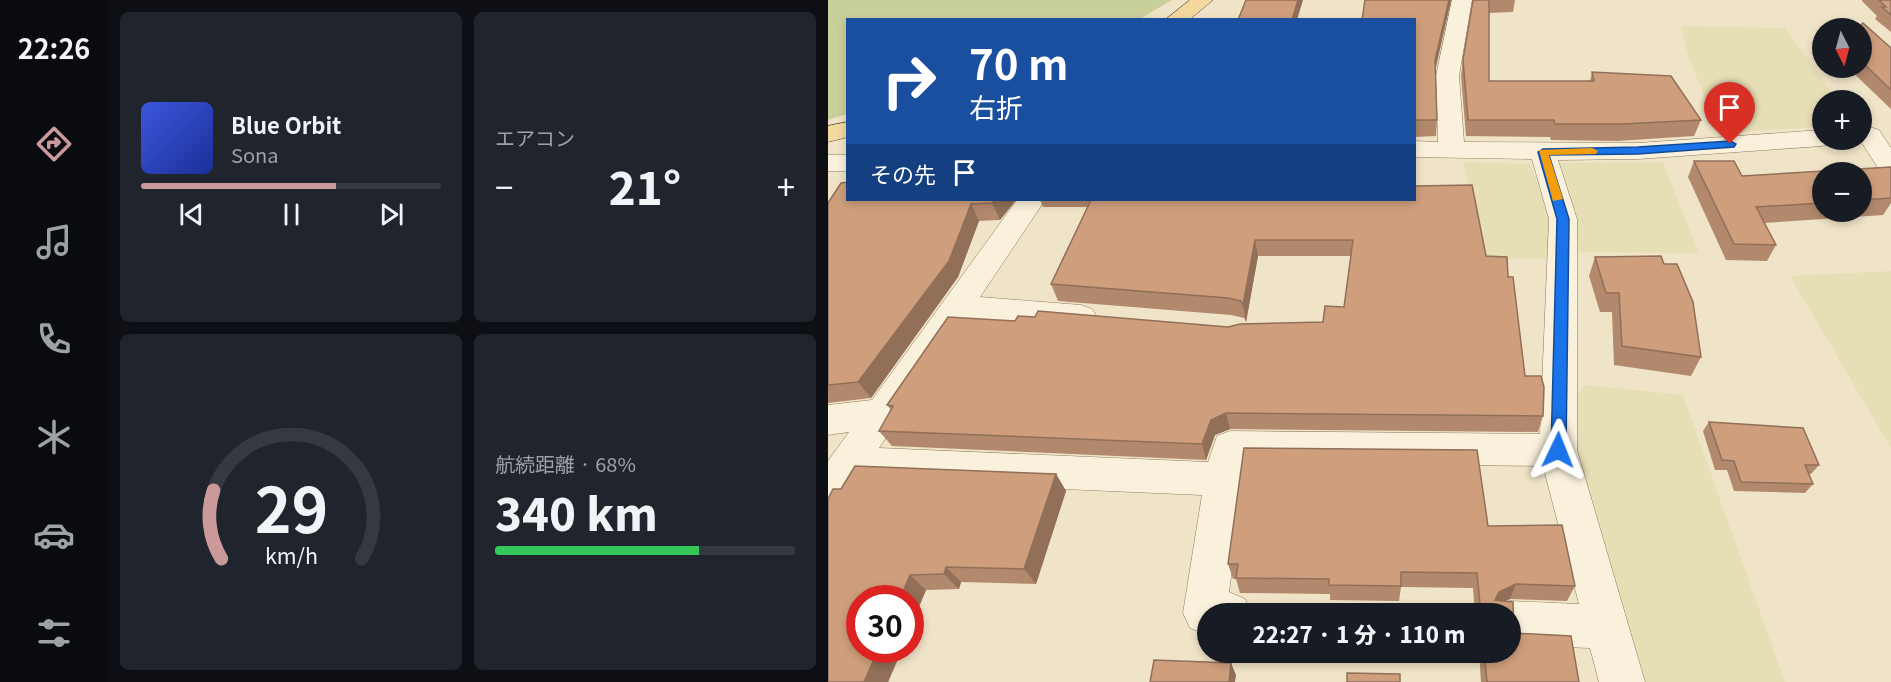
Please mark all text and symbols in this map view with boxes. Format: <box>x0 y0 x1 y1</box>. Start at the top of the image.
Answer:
north arrow <box>1812 18 1872 78</box>
map controls <box>1812 18 1872 222</box>
text: 22:26 <box>18 28 90 67</box>
text: 70 m <box>969 31 1069 92</box>
icon: right <box>870 42 948 120</box>
pin <box>1704 82 1755 144</box>
text: 右折 <box>969 87 1023 126</box>
button: + <box>1812 90 1872 150</box>
icon: arrive <box>1713 91 1746 124</box>
text: Blue Orbit <box>231 108 341 140</box>
icon: directions <box>33 123 75 165</box>
text: エアコン <box>495 123 575 152</box>
text: Sona <box>231 140 279 169</box>
text: 21° <box>609 153 681 218</box>
icon: arrive <box>948 156 981 189</box>
text: その先 <box>870 157 936 189</box>
text: − <box>495 162 513 210</box>
text: + <box>777 162 795 210</box>
button: − <box>1812 162 1872 222</box>
icon: previous <box>175 198 208 231</box>
icon: pause <box>275 198 308 231</box>
icon: next <box>375 198 408 231</box>
icon: music <box>33 221 75 263</box>
icon: phone <box>33 318 75 360</box>
icon: climate <box>33 416 75 458</box>
position arrow <box>1526 418 1590 482</box>
text: 航続距離 · 68% <box>495 449 636 478</box>
text: 29 <box>254 461 328 551</box>
text: 340 km <box>495 479 658 544</box>
icon: car <box>33 514 75 556</box>
text: km/h <box>264 539 318 570</box>
speed limit sign: 30 <box>846 585 924 663</box>
icon: filters <box>33 612 75 654</box>
text: 22:27 · 1 分 · 110 m <box>1253 617 1465 649</box>

